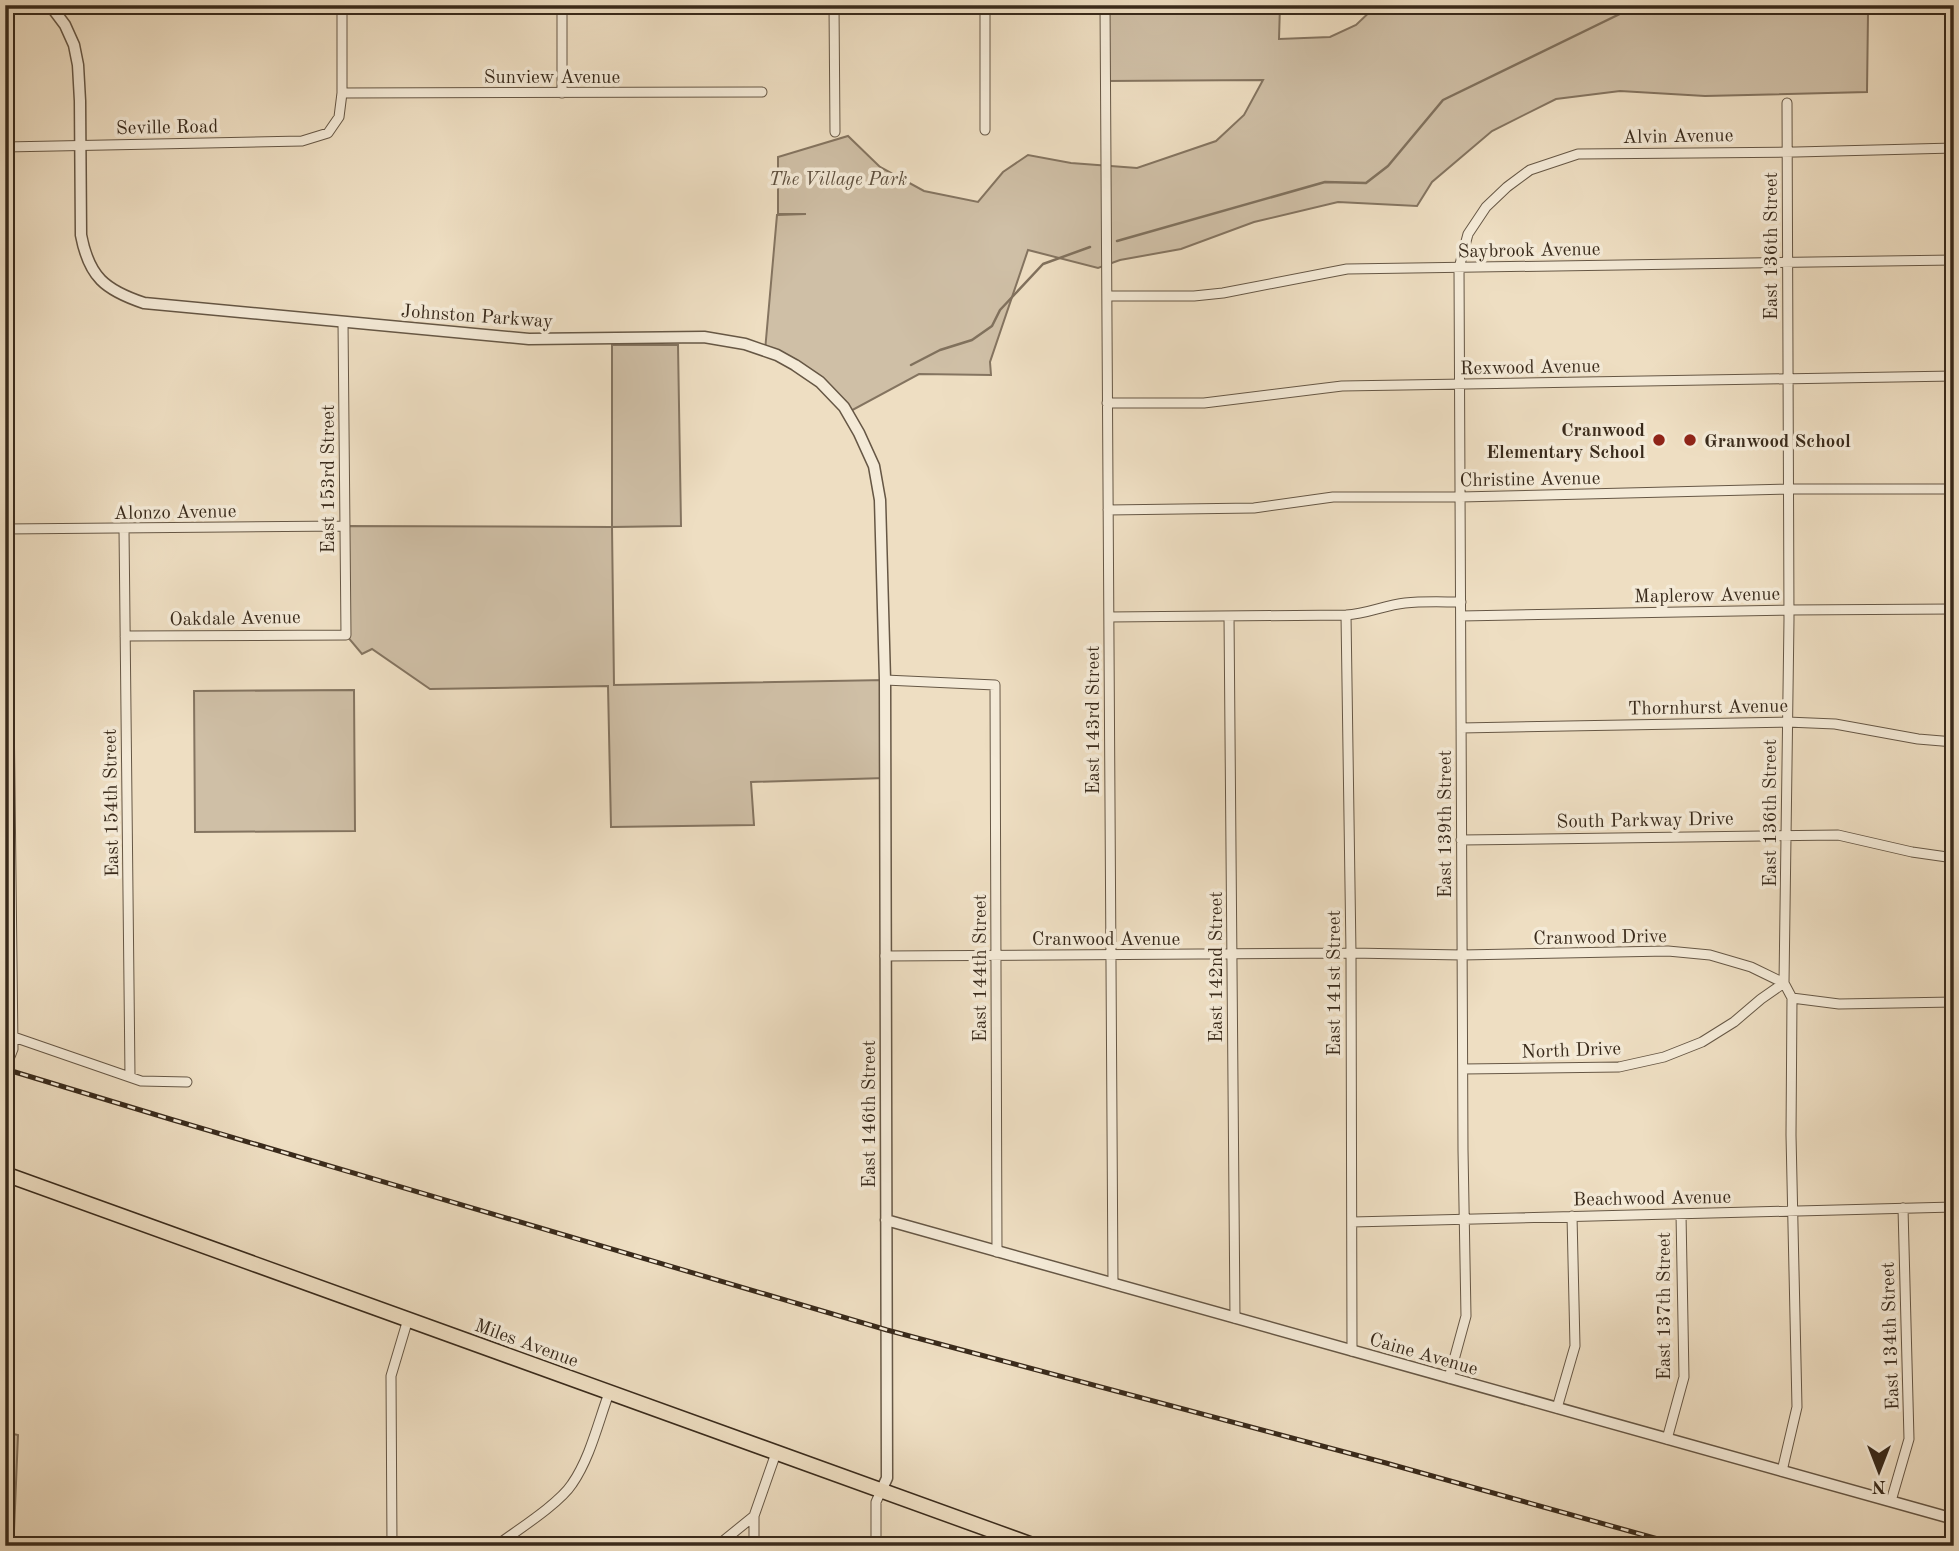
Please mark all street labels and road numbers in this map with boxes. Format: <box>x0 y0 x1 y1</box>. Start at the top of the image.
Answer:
street label: Sunview Avenue <box>484 69 620 88</box>
street label: Seville Road <box>116 118 218 139</box>
street label: Alvin Avenue <box>1622 127 1734 148</box>
street label: East 136th Street <box>1763 172 1782 320</box>
street label: Saybrook Avenue <box>1457 241 1601 262</box>
street label: Johnston Parkway <box>400 303 554 332</box>
street label: Rexwood Avenue <box>1460 358 1600 379</box>
street label: East 153rd Street <box>320 404 339 554</box>
street label: Christine Avenue <box>1460 470 1601 491</box>
street label: Alonzo Avenue <box>113 503 237 524</box>
street label: Maplerow Avenue <box>1634 586 1780 607</box>
street label: Oakdale Avenue <box>169 609 301 630</box>
street label: East 143rd Street <box>1085 645 1104 795</box>
street label: Thornhurst Avenue <box>1628 698 1788 719</box>
street label: East 154th Street <box>102 729 123 877</box>
street label: East 136th Street <box>1762 739 1781 887</box>
street label: East 139th Street <box>1437 750 1456 898</box>
street label: South Parkway Drive <box>1556 810 1734 833</box>
street label: East 142nd Street <box>1208 891 1227 1043</box>
street label: East 144th Street <box>972 894 991 1042</box>
street label: East 141st Street <box>1326 910 1345 1056</box>
street label: Cranwood Drive <box>1533 928 1667 949</box>
street label: Cranwood Avenue <box>1032 931 1180 950</box>
street label: East 146th Street <box>861 1040 880 1188</box>
street label: North Drive <box>1521 1040 1621 1063</box>
street label: Beachwood Avenue <box>1573 1189 1731 1210</box>
street label: East 137th Street <box>1656 1232 1675 1380</box>
street label: East 134th Street <box>1879 1261 1904 1410</box>
street label: Miles Avenue <box>472 1317 581 1372</box>
street label: Caine Avenue <box>1367 1331 1480 1380</box>

